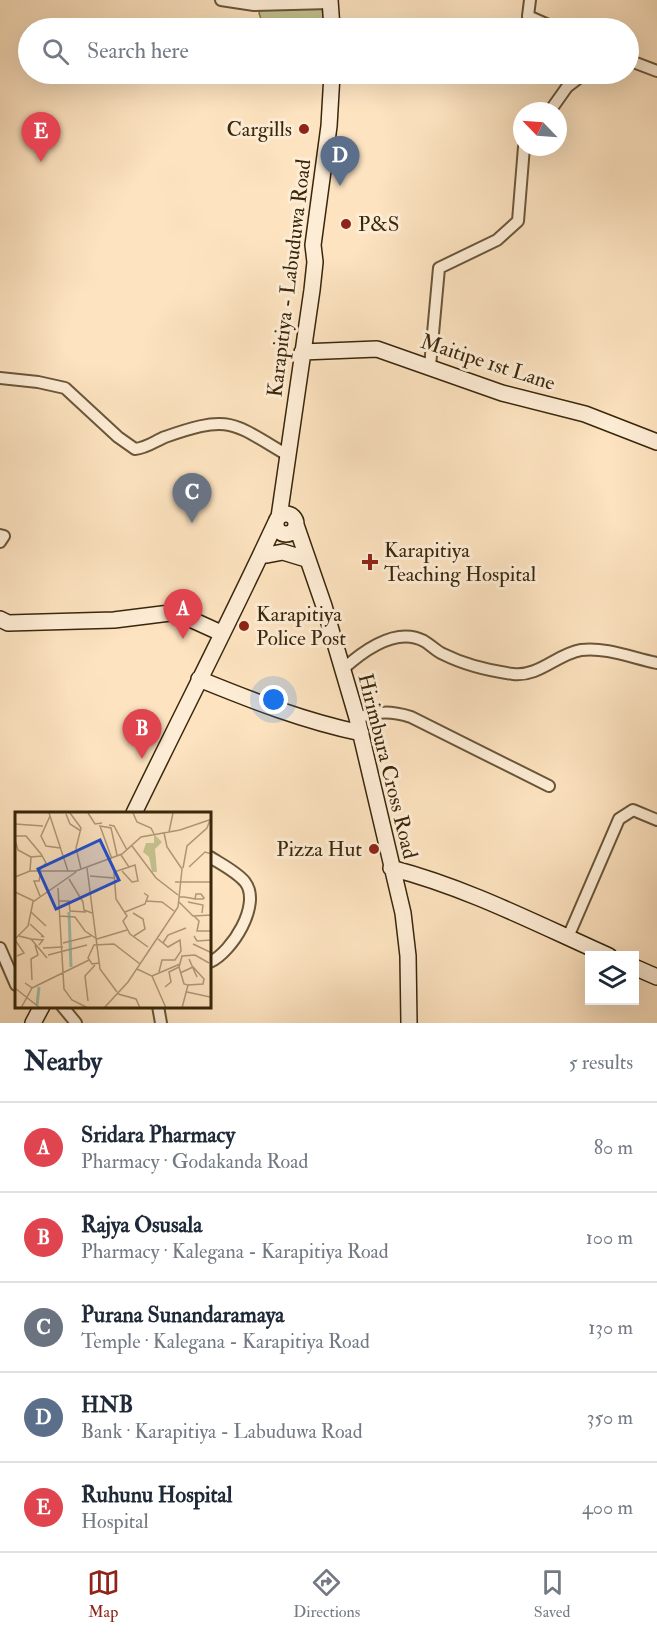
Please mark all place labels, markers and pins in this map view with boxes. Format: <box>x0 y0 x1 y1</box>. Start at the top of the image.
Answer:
pin: E <box>22 112 60 162</box>
place label: Cargills <box>226 116 292 143</box>
marker: Cargills <box>297 122 311 136</box>
pin: D <box>320 136 360 186</box>
place label: P&S <box>358 211 400 238</box>
marker: P&S <box>339 217 353 231</box>
pin: C <box>172 474 212 523</box>
place label: Karapitiya Teaching Hospital <box>384 537 537 588</box>
marker: Karapitiya Teaching Hospital <box>361 553 379 571</box>
pin: A <box>164 590 202 639</box>
place label: Karapitiya Police Post <box>256 601 346 652</box>
marker: Karapitiya Police Post <box>237 619 251 633</box>
pin: B <box>122 710 162 759</box>
place label: Pizza Hut <box>276 836 362 863</box>
marker: Pizza Hut <box>367 842 381 856</box>

